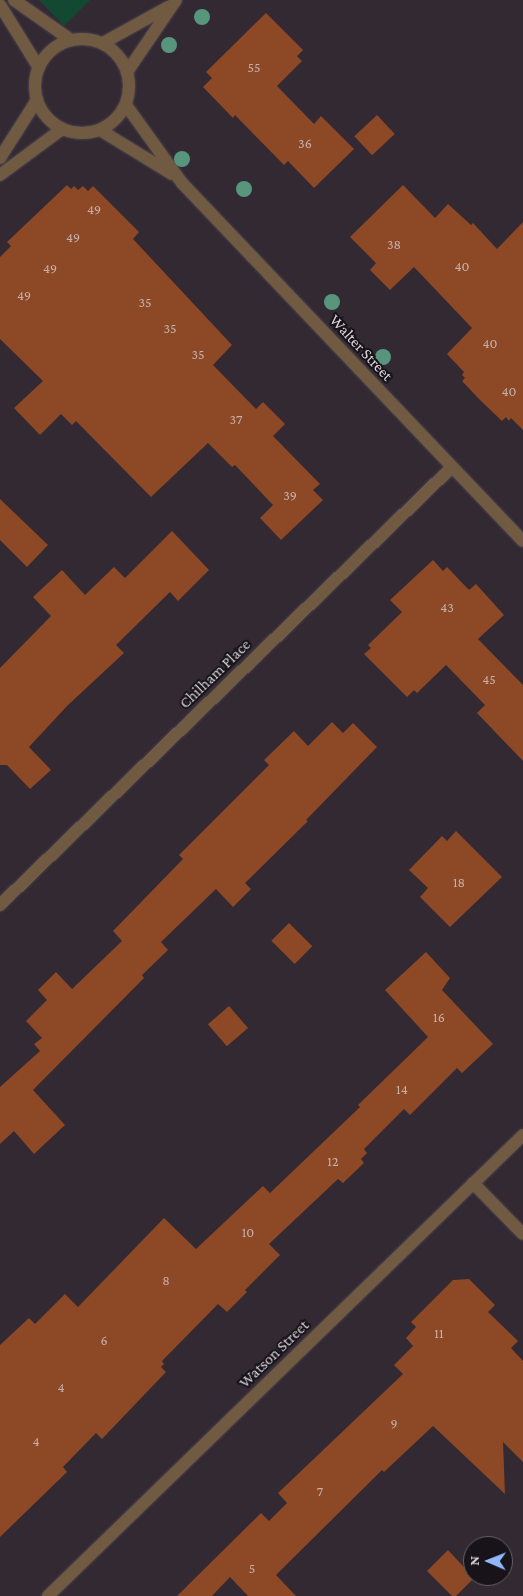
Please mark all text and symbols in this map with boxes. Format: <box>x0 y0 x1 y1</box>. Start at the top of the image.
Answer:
house number: 55 <box>247 59 261 75</box>
house number: 36 <box>298 135 312 151</box>
house number: 49 <box>87 201 101 217</box>
house number: 49 <box>66 229 80 245</box>
house number: 38 <box>387 236 401 252</box>
house number: 40 <box>454 258 470 274</box>
house number: 49 <box>43 260 57 276</box>
house number: 49 <box>17 287 31 303</box>
house number: 35 <box>138 294 152 310</box>
street label: Walter Street <box>325 311 397 385</box>
house number: 35 <box>163 320 177 336</box>
house number: 40 <box>482 335 498 351</box>
house number: 35 <box>191 346 205 362</box>
house number: 40 <box>501 383 517 399</box>
house number: 37 <box>230 411 242 427</box>
house number: 39 <box>283 487 297 503</box>
house number: 43 <box>440 599 454 615</box>
street label: Chilham Place <box>175 635 255 713</box>
house number: 45 <box>482 671 496 687</box>
house number: 18 <box>453 874 465 890</box>
house number: 16 <box>433 1009 445 1025</box>
house number: 14 <box>396 1081 408 1097</box>
house number: 12 <box>327 1153 339 1169</box>
house number: 10 <box>242 1224 254 1240</box>
house number: 8 <box>162 1272 170 1288</box>
street label: Watson Street <box>235 1316 313 1392</box>
house number: 11 <box>434 1325 444 1341</box>
house number: 6 <box>100 1332 108 1348</box>
house number: 4 <box>57 1379 65 1395</box>
house number: 9 <box>390 1415 398 1431</box>
house number: 4 <box>32 1433 40 1449</box>
house number: 7 <box>317 1483 323 1499</box>
north arrow <box>463 1536 513 1586</box>
text: N <box>466 1556 482 1566</box>
house number: 5 <box>249 1560 255 1576</box>

